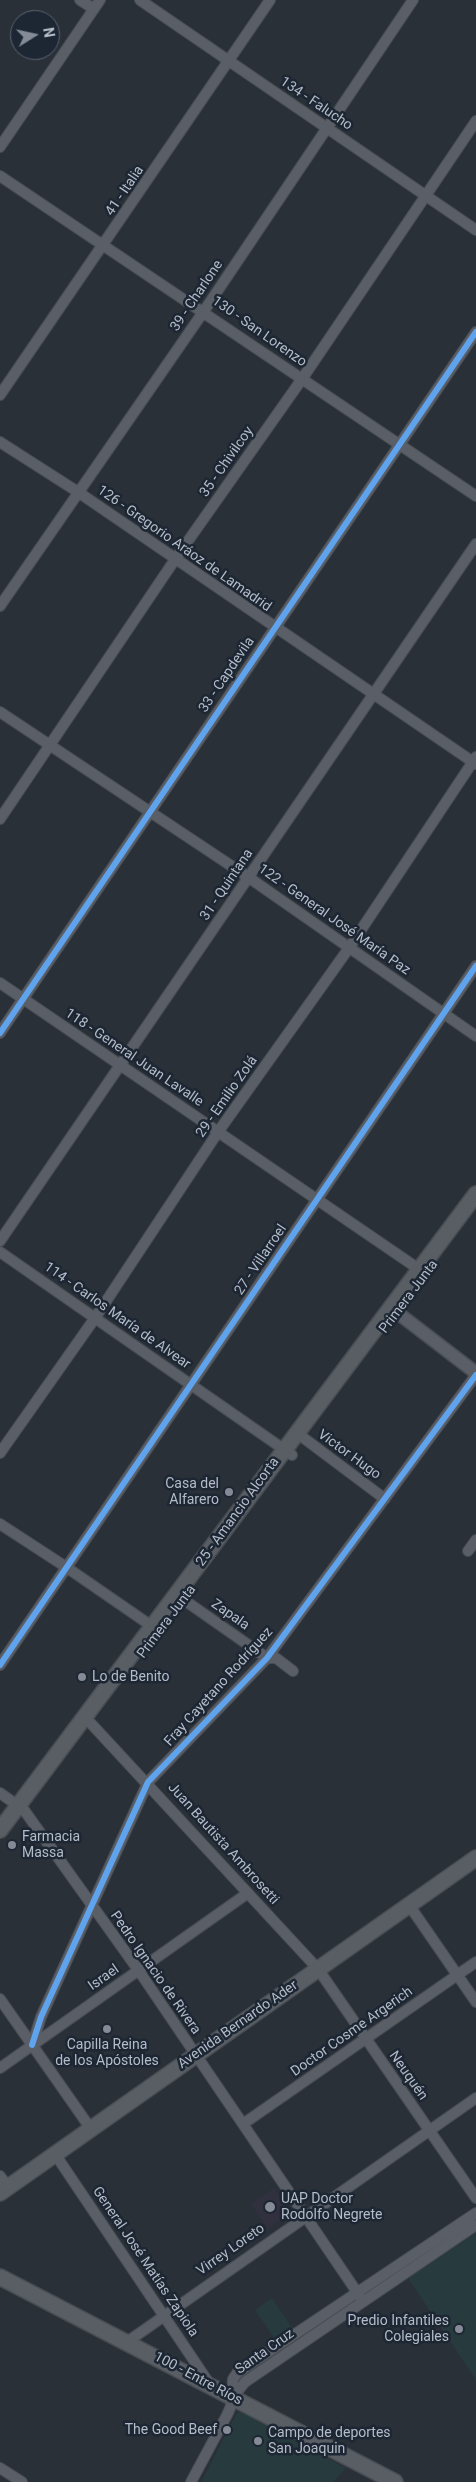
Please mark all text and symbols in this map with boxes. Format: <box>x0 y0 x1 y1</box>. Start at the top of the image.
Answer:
north arrow <box>10 10 60 60</box>
text: N <box>40 26 58 39</box>
street label: 134 - Falucho <box>277 74 355 134</box>
street label: 41 - Italia <box>102 163 148 219</box>
street label: 39 - Charlone <box>167 257 227 335</box>
street label: 130 - San Lorenzo <box>208 293 310 371</box>
street label: 35 - Chivilcoy <box>197 424 257 500</box>
street label: 126 - Gregorio Aráoz de Lamadrid <box>94 482 274 616</box>
street label: 33 - Capdevila <box>196 634 258 716</box>
street label: 31 - Quintana <box>197 846 257 924</box>
street label: 122 - General José María Paz <box>255 861 413 979</box>
street label: 118 - General Juan Lavalle <box>62 1005 206 1111</box>
street label: 29 - Emilio Zolá <box>193 1053 261 1141</box>
street label: 27 - Villarroel <box>231 1222 291 1298</box>
street label: Primera Junta <box>376 1257 442 1337</box>
street label: 114 - Carlos María de Alvear <box>41 1259 193 1373</box>
street label: Victor Hugo <box>314 1427 384 1483</box>
street label: 25 - Amancio Alcorta <box>193 1454 283 1570</box>
place label: Casa del Alfarero <box>165 1476 219 1508</box>
marker: Casa del Alfarero <box>223 1486 235 1498</box>
street label: Primera Junta <box>134 1582 200 1662</box>
street label: Zapala <box>208 1596 252 1634</box>
street label: Fray Cayetano Rodríguez <box>161 1624 277 1750</box>
place label: Lo de Benito <box>92 1669 169 1685</box>
marker: Lo de Benito <box>76 1671 88 1683</box>
street label: Juan Bautista Ambrosetti <box>164 1780 282 1908</box>
place label: Farmacia Massa <box>22 1829 80 1861</box>
marker: Farmacia Massa <box>6 1839 18 1851</box>
street label: Pedro Ignacio de Rivera <box>106 1908 204 2038</box>
street label: Israel <box>85 1961 123 1995</box>
street label: Avenida Bernardo Ader <box>175 1977 301 2073</box>
street label: Doctor Cosme Argerich <box>288 1984 416 2080</box>
marker: Capilla Reina de los Apóstoles <box>101 2023 113 2035</box>
place label: Capilla Reina de los Apóstoles <box>55 2037 159 2070</box>
street label: Neuquén <box>385 2048 431 2104</box>
street label: General José Matías Zapiola <box>88 2184 202 2340</box>
place label: UAP Doctor Rodolfo Negrete <box>281 2191 383 2224</box>
marker: UAP Doctor Rodolfo Negrete <box>263 2200 277 2214</box>
street label: Virrey Loreto <box>194 2220 268 2280</box>
place label: Predio Infantiles Colegiales <box>348 2313 449 2346</box>
marker: Predio Infantiles Colegiales <box>453 2323 465 2335</box>
street label: Santa Cruz <box>232 2326 298 2378</box>
street label: 100 - Entre Ríos <box>151 2349 245 2409</box>
place label: The Good Beef <box>125 2422 217 2438</box>
marker: The Good Beef <box>221 2424 233 2436</box>
place label: Campo de deportes San Joaquin <box>268 2425 391 2458</box>
marker: Campo de deportes San Joaquin <box>252 2435 264 2447</box>

